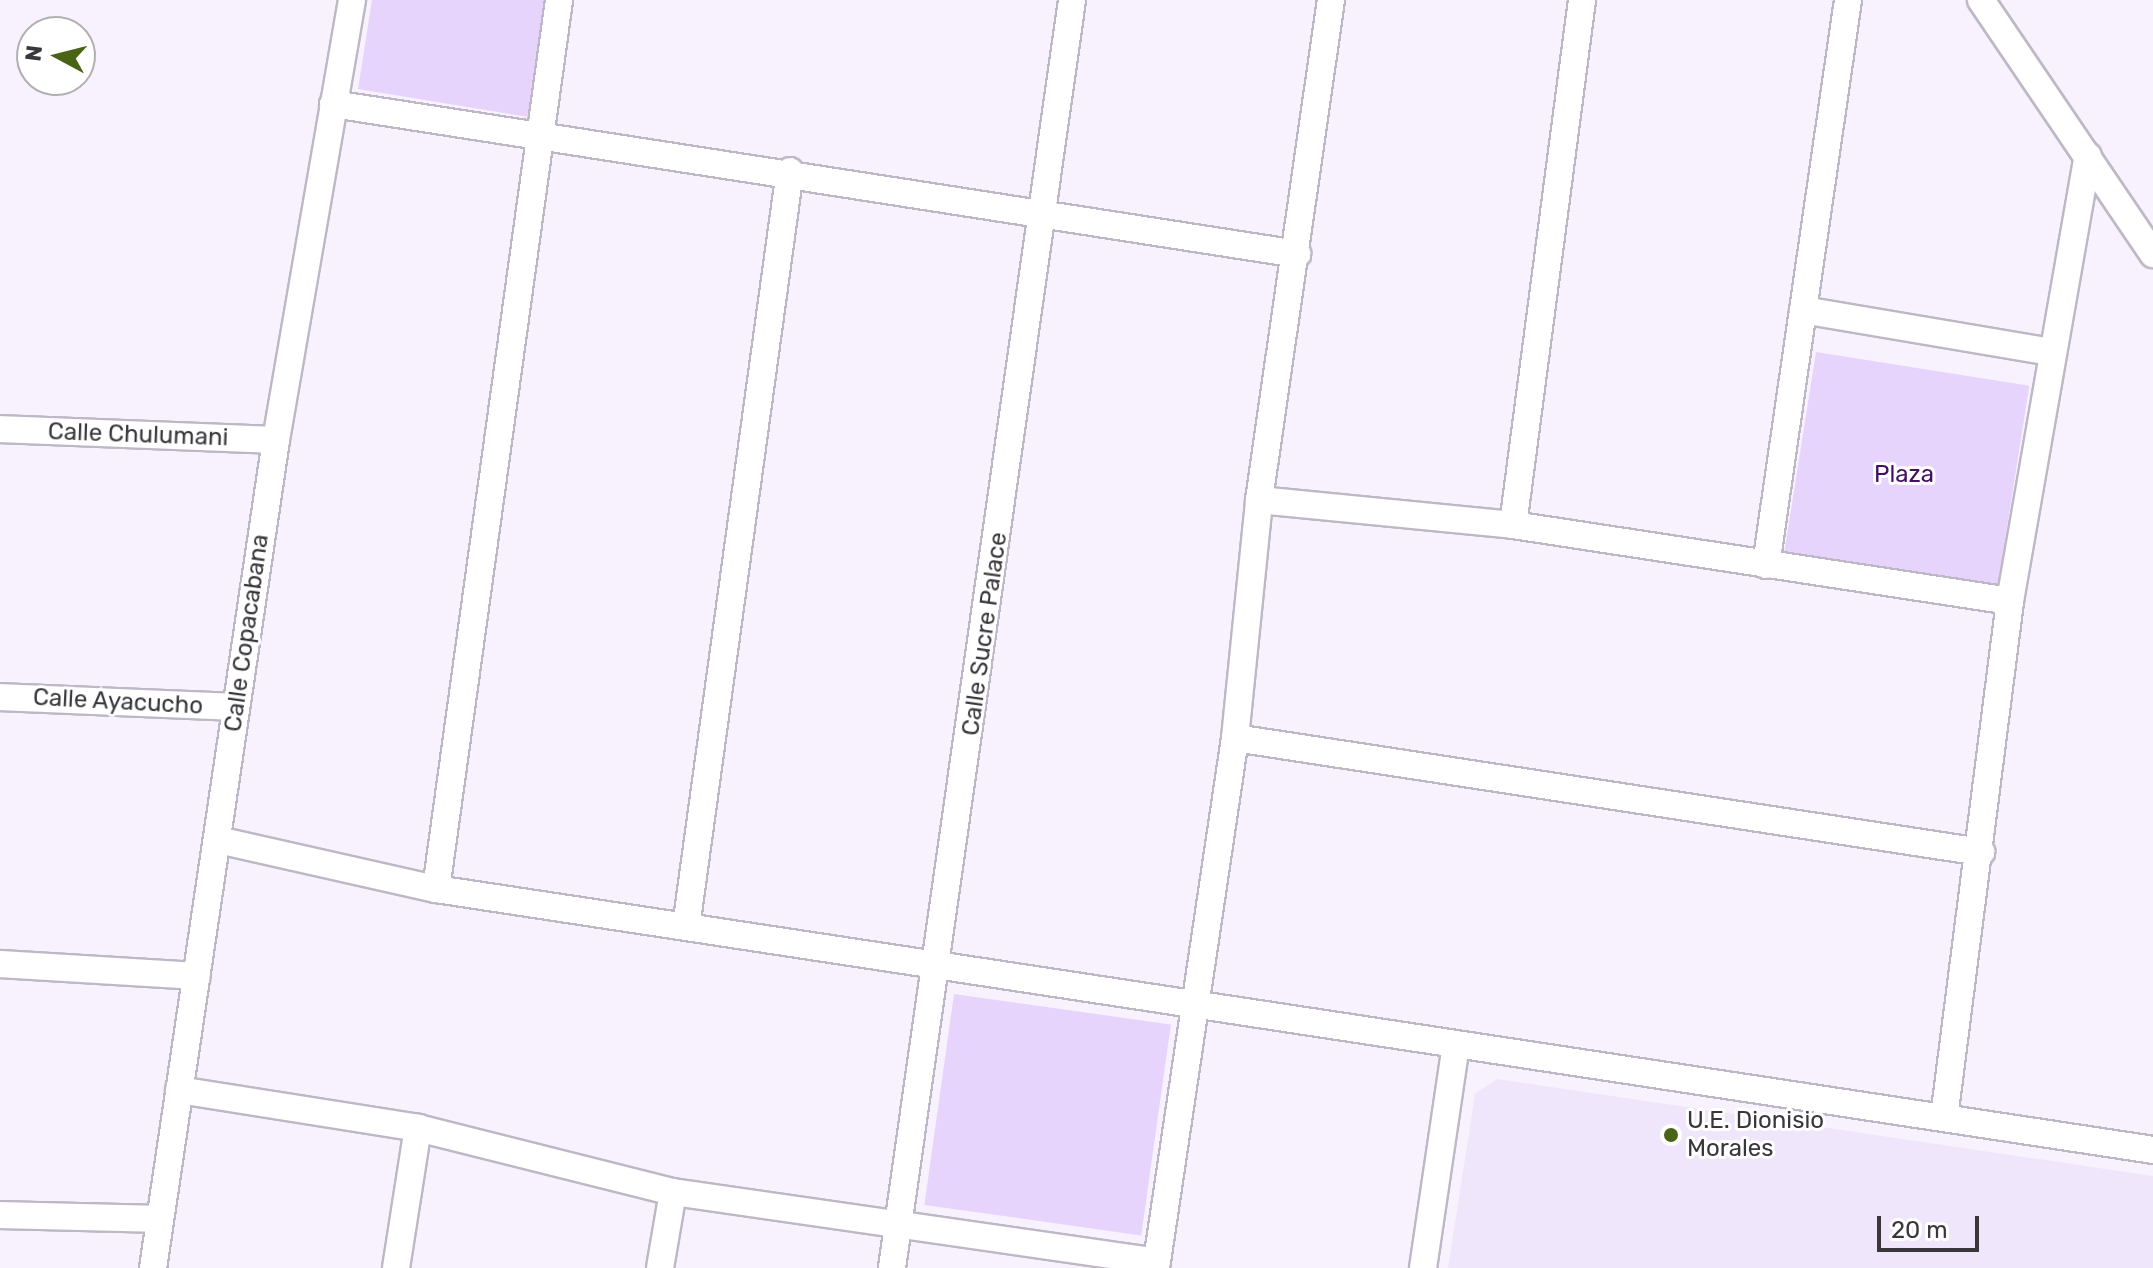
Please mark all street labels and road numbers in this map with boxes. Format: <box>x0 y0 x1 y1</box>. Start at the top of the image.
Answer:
street label: Calle Chulumani <box>47 417 229 453</box>
street label: Calle Sucre Palace <box>956 530 1014 738</box>
street label: Calle Copacabana <box>219 532 275 734</box>
street label: Calle Ayacucho <box>32 683 204 721</box>

